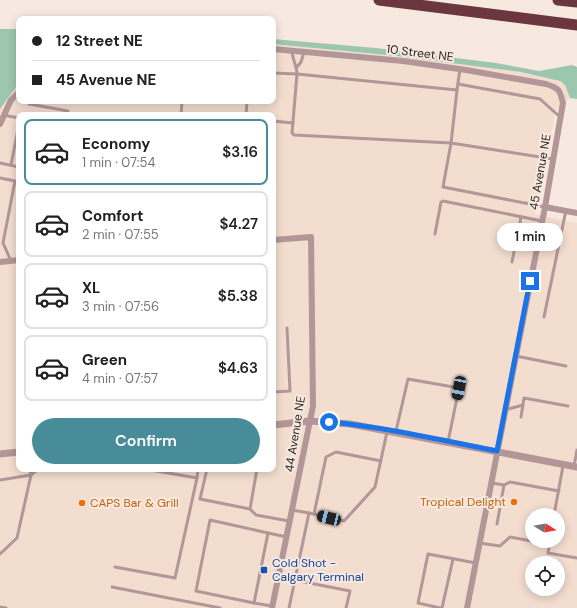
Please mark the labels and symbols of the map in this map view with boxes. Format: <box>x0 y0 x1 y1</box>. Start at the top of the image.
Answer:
street label: 10 Street NE <box>386 41 455 65</box>
street label: 45 Avenue NE <box>525 133 555 211</box>
callout: 1 min <box>497 223 563 251</box>
route end <box>521 272 539 290</box>
car <box>451 375 467 401</box>
street label: 44 Avenue NE <box>281 395 309 473</box>
route start <box>320 413 338 431</box>
place label: Tropical Delight <box>420 494 506 510</box>
place label: CAPS Bar & Grill <box>90 495 179 511</box>
marker: Tropical Delight <box>509 497 519 507</box>
marker: CAPS Bar & Grill <box>77 498 87 508</box>
north arrow <box>525 508 565 548</box>
car <box>316 509 342 527</box>
place label: Cold Shot - Calgary Terminal <box>272 555 364 585</box>
marker: Cold Shot - Calgary Terminal <box>259 565 269 575</box>

